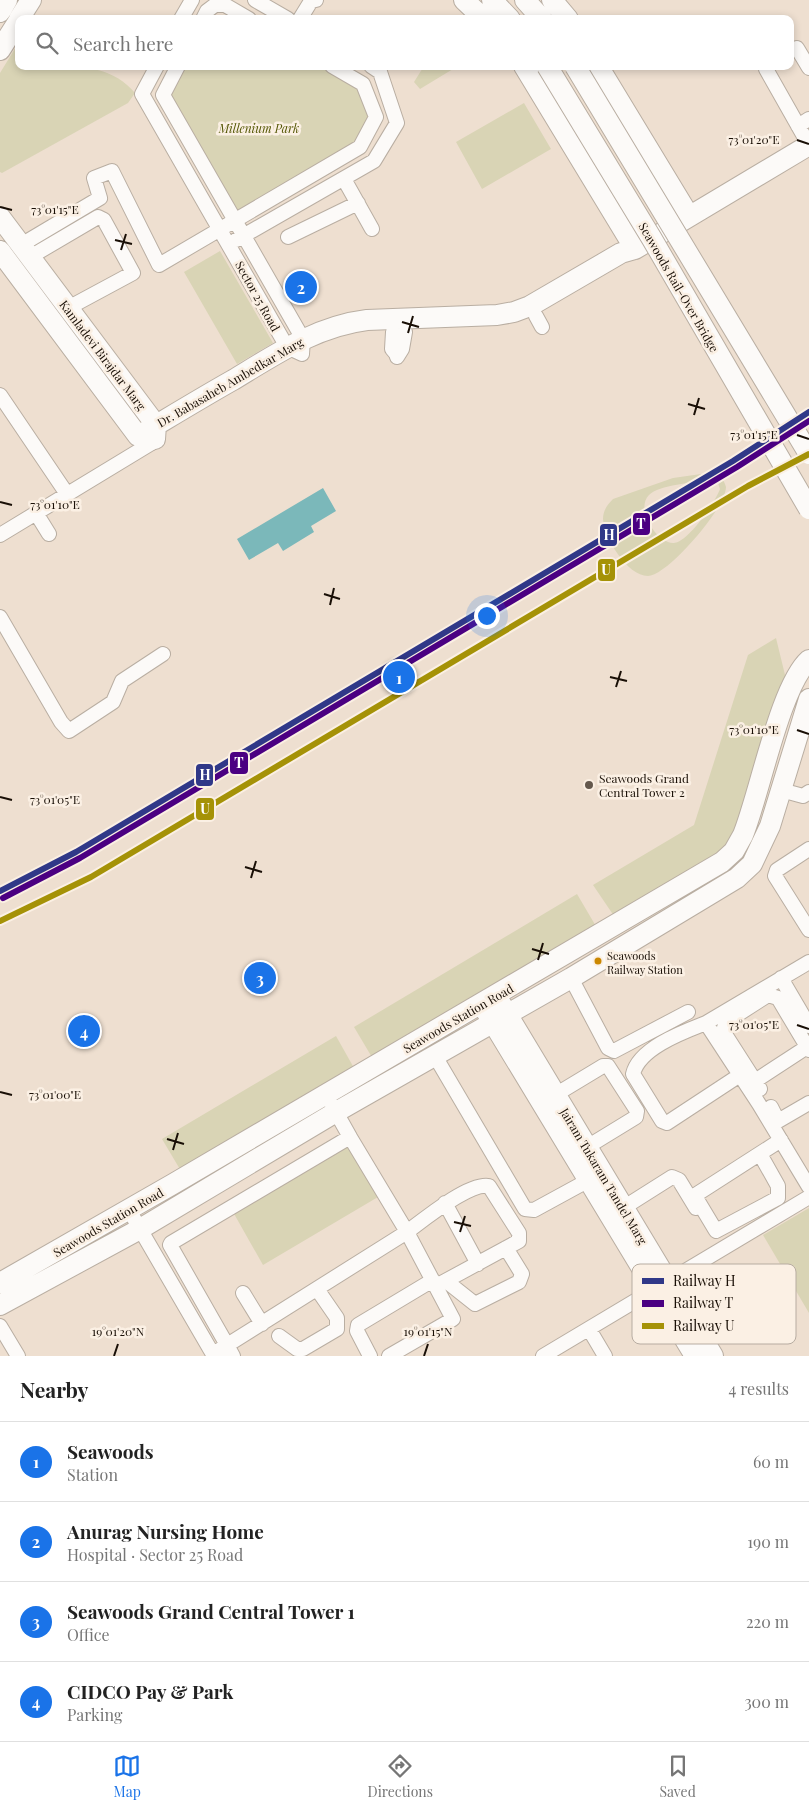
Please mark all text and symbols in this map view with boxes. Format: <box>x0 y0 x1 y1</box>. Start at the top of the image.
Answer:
search box <box>15 15 794 70</box>
icon: search <box>33 29 61 57</box>
text: Search here <box>73 30 173 56</box>
park label: Millenium Park <box>218 120 299 136</box>
text: 73°01'20"E <box>729 131 779 147</box>
text: 73°01'15"E <box>31 201 79 217</box>
street label: Seawoods Rail-Over Bridge <box>635 219 723 355</box>
street label: Sector 25 Road <box>232 258 284 334</box>
pin: 2 <box>285 268 317 306</box>
street label: Kamladevi Birajdar Marg <box>56 297 150 414</box>
street label: Dr. Babasaheb Ambedkar Marg <box>154 333 307 430</box>
text: 73°01'15"E <box>730 426 778 442</box>
text: 73°01'10"E <box>30 496 80 512</box>
line badge: T <box>632 512 651 536</box>
text: T <box>636 514 646 533</box>
line badge: H <box>599 523 618 547</box>
text: H <box>603 525 615 544</box>
line badge: U <box>597 558 616 582</box>
text: U <box>601 560 611 579</box>
your location <box>474 603 500 629</box>
pin: 1 <box>383 658 415 696</box>
text: 73°01'10"E <box>729 721 779 737</box>
line badge: T <box>229 751 249 775</box>
text: T <box>234 753 244 772</box>
line badge: H <box>195 763 214 787</box>
text: H <box>199 765 211 784</box>
place label: Seawoods Grand Central Tower 2 <box>599 770 689 800</box>
marker: Seawoods Grand Central Tower 2 <box>583 779 595 791</box>
text: 73°01'05"E <box>30 791 80 807</box>
line badge: U <box>195 797 215 821</box>
text: U <box>200 799 210 818</box>
place label: Seawoods Railway Station <box>607 948 683 977</box>
marker: Seawoods Railway Station <box>593 956 603 966</box>
pin: 3 <box>244 959 276 997</box>
street label: Seawoods Station Road <box>400 980 516 1056</box>
pin: 4 <box>68 1012 100 1050</box>
text: 73°01'05"E <box>729 1016 779 1032</box>
text: 73°01'00"E <box>29 1086 81 1102</box>
street label: Jairam Tukaram Tandel Marg <box>556 1104 651 1248</box>
street label: Seawoods Station Road <box>50 1184 166 1260</box>
legend <box>632 1264 796 1344</box>
text: Railway H <box>673 1271 736 1290</box>
text: Railway T <box>673 1293 734 1312</box>
text: Railway U <box>673 1316 735 1335</box>
text: 19°01'20"N <box>92 1323 145 1339</box>
text: 19°01'15"N <box>404 1323 453 1339</box>
text: Nearby <box>20 1375 89 1403</box>
text: 4 results <box>728 1378 789 1399</box>
text: Seawoods <box>67 1438 154 1464</box>
text: 1 <box>33 1451 39 1472</box>
text: 60 m <box>753 1451 789 1472</box>
text: Station <box>67 1464 118 1485</box>
text: Anurag Nursing Home <box>67 1518 264 1544</box>
text: 2 <box>32 1531 40 1552</box>
text: 190 m <box>747 1531 789 1552</box>
text: Hospital · Sector 25 Road <box>67 1544 243 1565</box>
text: Seawoods Grand Central Tower 1 <box>67 1598 355 1624</box>
text: 3 <box>32 1611 40 1632</box>
text: 220 m <box>746 1611 789 1632</box>
text: Office <box>67 1624 110 1645</box>
text: CIDCO Pay & Park <box>67 1678 233 1704</box>
text: 4 <box>32 1691 40 1712</box>
text: 300 m <box>744 1691 789 1712</box>
text: Parking <box>67 1704 122 1725</box>
tab: Map <box>113 1752 141 1801</box>
tab: Directions <box>368 1752 433 1801</box>
tab: Saved <box>659 1752 696 1801</box>

